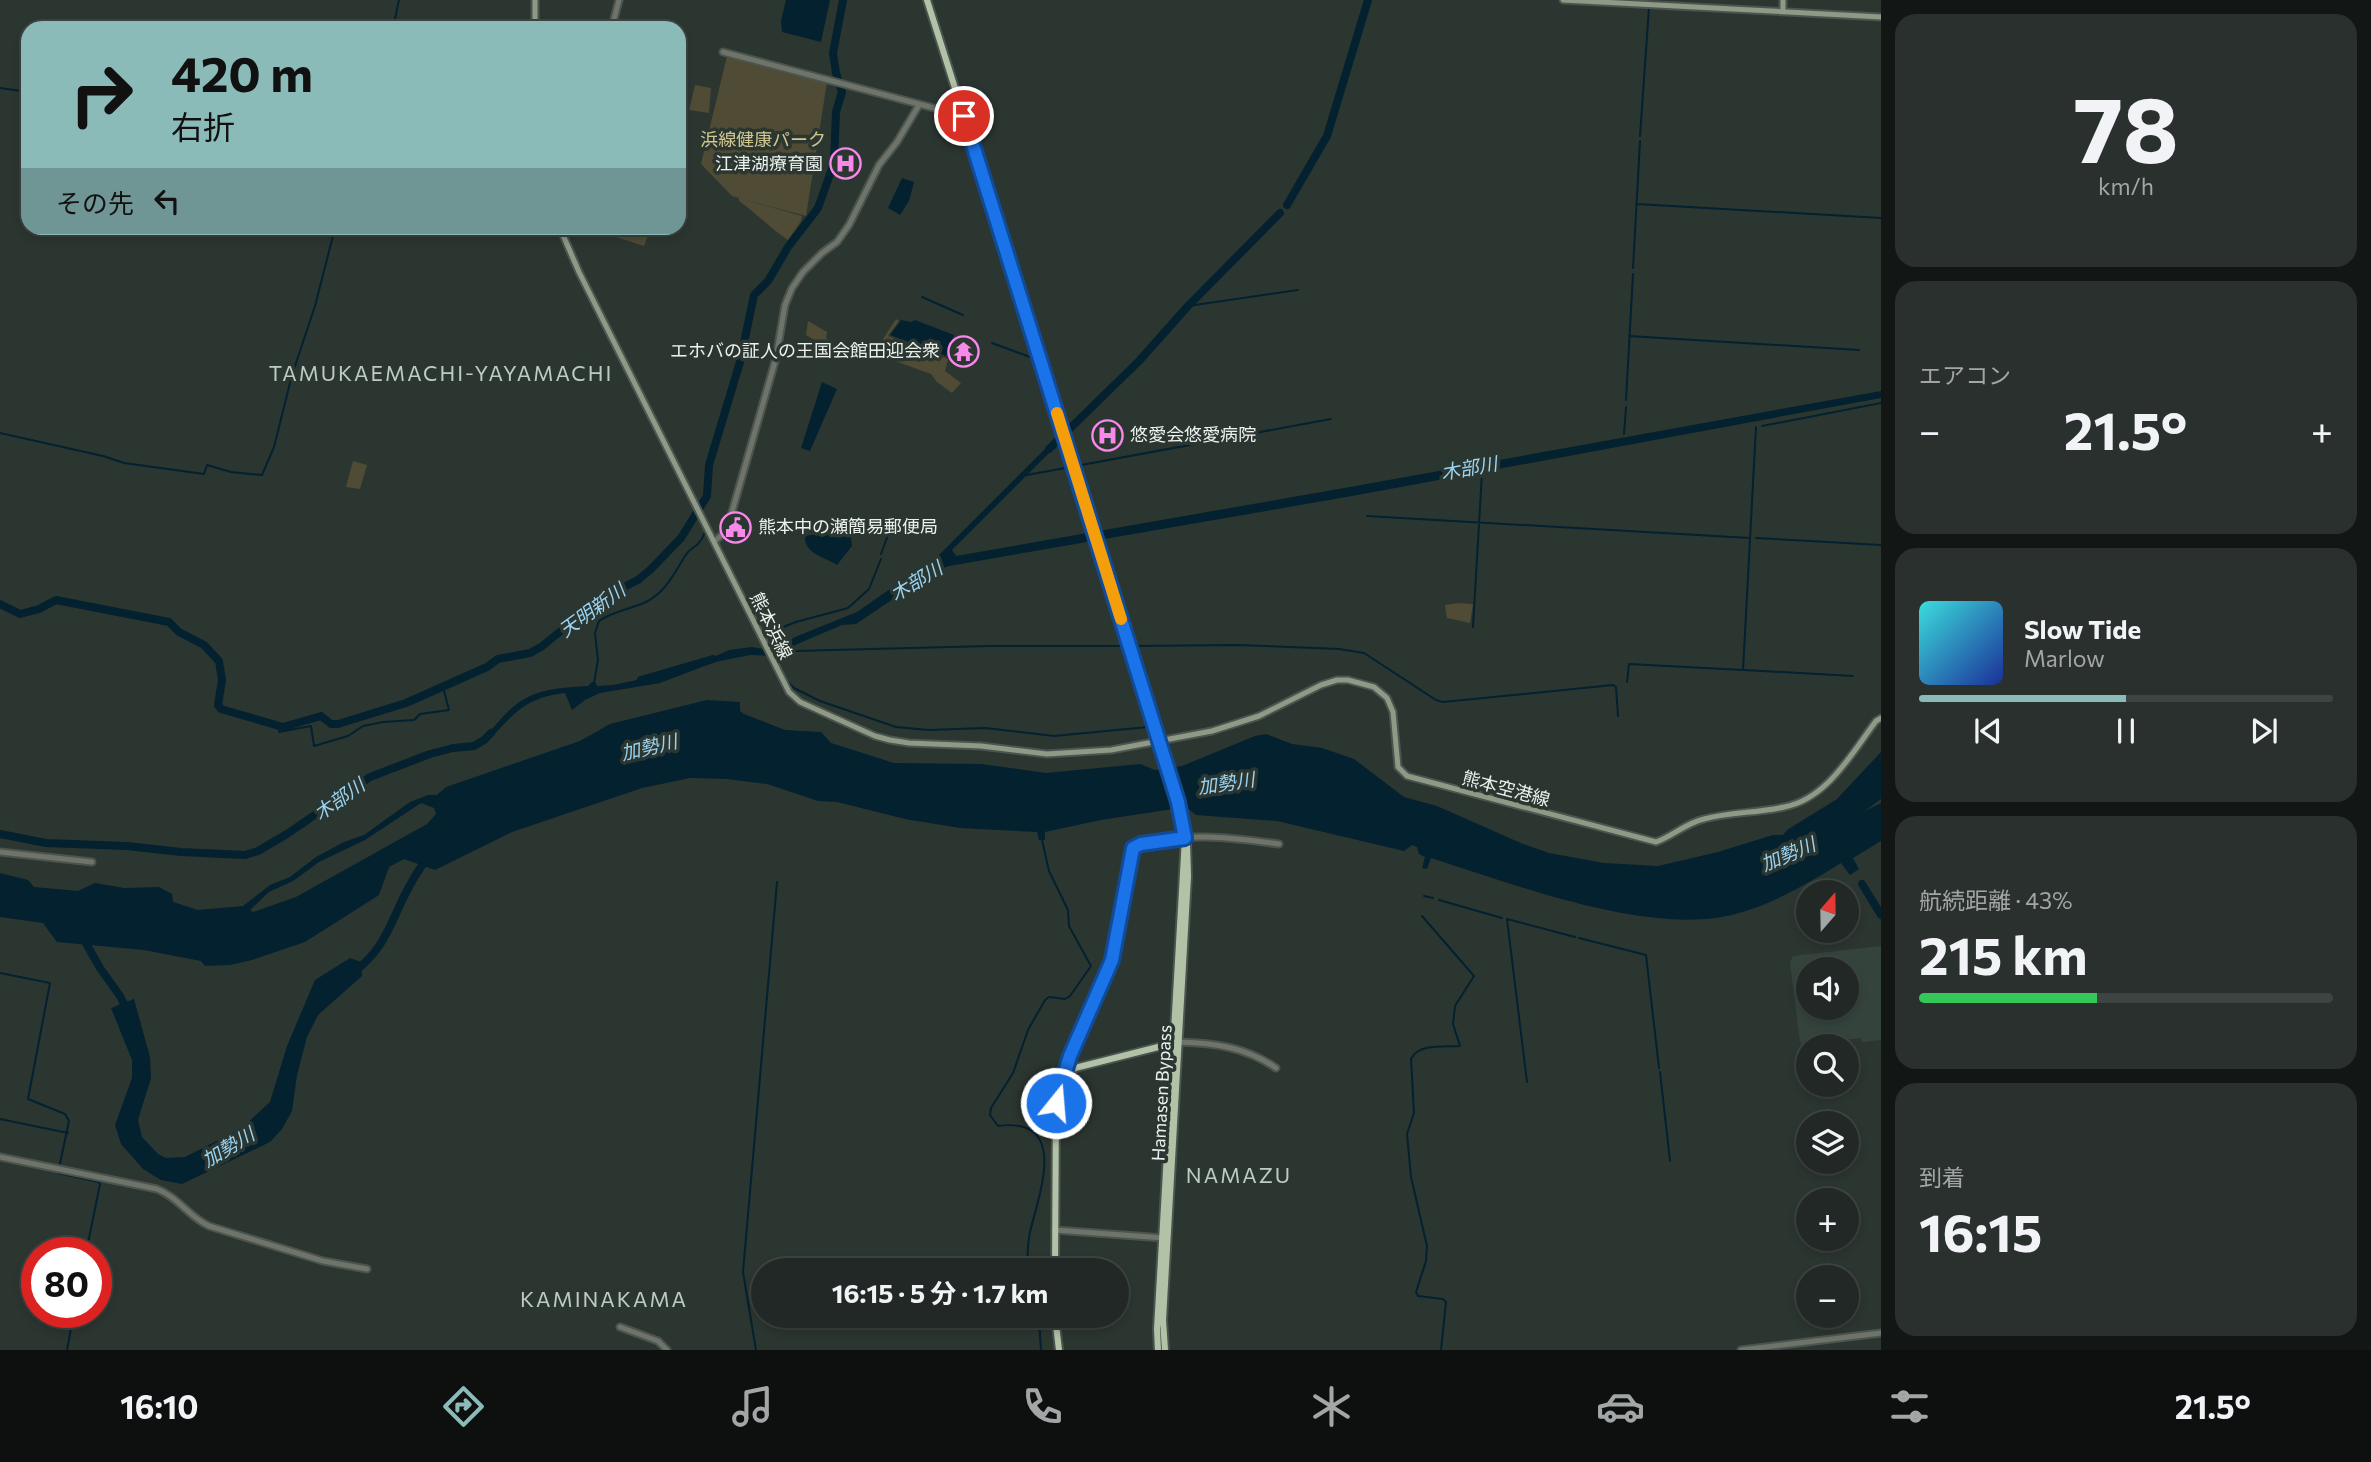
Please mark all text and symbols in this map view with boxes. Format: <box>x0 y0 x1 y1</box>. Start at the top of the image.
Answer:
text: 420 m <box>171 42 313 102</box>
icon: right <box>56 49 147 140</box>
text: 78 <box>2073 70 2179 182</box>
pin <box>934 86 994 146</box>
icon: arrive <box>945 97 983 135</box>
text: 右折 <box>171 106 235 146</box>
park label: 浜線健康パーク <box>700 128 826 150</box>
hospital icon: 江津湖療育園 <box>829 147 863 181</box>
place label: 江津湖療育園 <box>715 152 823 174</box>
text: km/h <box>2098 172 2154 200</box>
icon: left <box>148 182 186 220</box>
text: その先 <box>56 187 134 218</box>
temple icon: エホバの証人の王国会館田迎会衆 <box>946 334 980 368</box>
place label: エホバの証人の王国会館田迎会衆 <box>670 339 940 361</box>
district label: TAMUKAEMACHI-YAYAMACHI <box>269 360 613 385</box>
text: エアコン <box>1919 361 2011 389</box>
text: 21.5° <box>2064 397 2187 461</box>
text: − <box>1919 406 1941 453</box>
text: + <box>2311 406 2333 453</box>
hospital icon: 悠愛会悠愛病院 <box>1090 418 1124 452</box>
place label: 悠愛会悠愛病院 <box>1130 423 1256 445</box>
water label: 木部川 <box>1439 451 1501 484</box>
public building icon: 熊本中の瀬簡易郵便局 <box>718 510 752 544</box>
place label: 熊本中の瀬簡易郵便局 <box>758 515 938 537</box>
water label: 木部川 <box>885 555 948 605</box>
water label: 天明新川 <box>554 577 631 641</box>
street label: 熊本浜線 <box>746 588 798 663</box>
text: Slow Tide <box>2024 613 2141 644</box>
text: Marlow <box>2024 644 2105 672</box>
icon: previous <box>1969 712 2007 750</box>
icon: pause <box>2107 712 2145 750</box>
icon: next <box>2245 712 2283 750</box>
water label: 加勢川 <box>619 728 681 764</box>
street label: 熊本空港線 <box>1460 766 1553 810</box>
water label: 加勢川 <box>1196 767 1258 798</box>
water label: 木部川 <box>309 772 370 824</box>
water label: 加勢川 <box>1757 831 1820 875</box>
north arrow <box>1796 880 1858 943</box>
map controls <box>1796 880 1859 1328</box>
text: 航続距離 · 43% <box>1919 886 2072 914</box>
text: 215 km <box>1919 922 2088 986</box>
button: sound <box>1796 957 1859 1020</box>
street label: Hamasen Bypass <box>1146 1024 1176 1162</box>
button: search <box>1796 1034 1859 1097</box>
position arrow <box>1019 1066 1093 1140</box>
button: layers <box>1796 1111 1859 1174</box>
water label: 加勢川 <box>197 1121 260 1171</box>
district label: NAMAZU <box>1186 1162 1292 1187</box>
text: 到着 <box>1919 1163 1965 1191</box>
button: + <box>1796 1188 1859 1251</box>
text: 16:15 <box>1919 1199 2042 1263</box>
speed limit sign: 80 <box>21 1237 112 1328</box>
button: − <box>1796 1265 1859 1328</box>
text: 16:15 · 5 分 · 1.7 km <box>832 1277 1048 1308</box>
district label: KAMINAKAMA <box>520 1286 688 1311</box>
icon: directions <box>439 1382 488 1431</box>
icon: music <box>728 1382 777 1431</box>
icon: phone <box>1018 1382 1067 1431</box>
icon: climate <box>1307 1382 1356 1431</box>
icon: car <box>1596 1382 1645 1431</box>
icon: filters <box>1885 1382 1934 1431</box>
text: 16:10 <box>120 1386 199 1426</box>
text: 21.5° <box>2175 1386 2251 1426</box>

